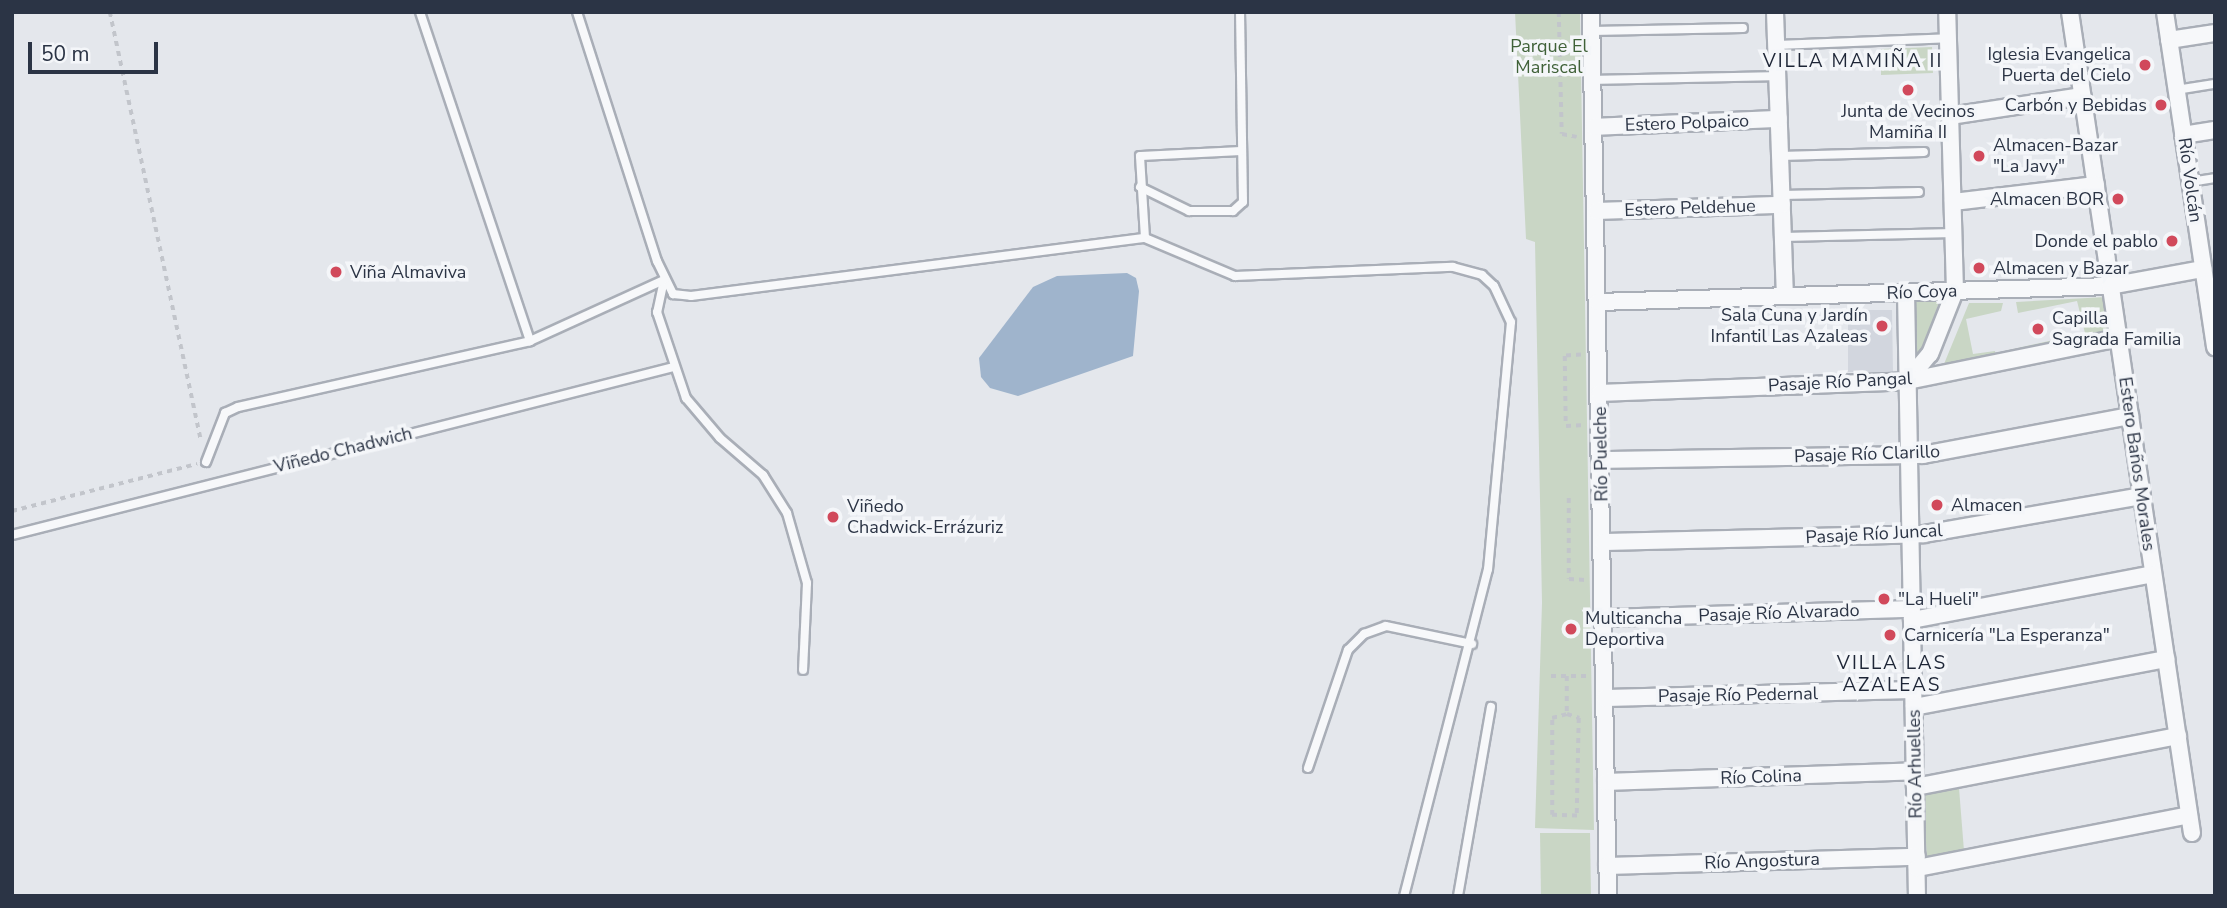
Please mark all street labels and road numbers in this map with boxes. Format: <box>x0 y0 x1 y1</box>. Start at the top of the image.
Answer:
street label: Estero Polpaico <box>1624 110 1750 136</box>
street label: Río Volcán <box>2173 136 2207 224</box>
street label: Estero Peldehue <box>1624 195 1756 221</box>
street label: Río Coya <box>1886 280 1958 304</box>
street label: Pasaje Río Pangal <box>1767 367 1913 397</box>
street label: Estero Baños Morales <box>2114 376 2160 552</box>
street label: Río Puelche <box>1589 406 1613 502</box>
street label: Viñedo Chadwich <box>272 422 414 478</box>
street label: Pasaje Río Clarillo <box>1794 441 1940 467</box>
street label: Pasaje Río Juncal <box>1805 520 1943 548</box>
street label: Pasaje Río Alvarado <box>1698 599 1860 627</box>
street label: Pasaje Río Pedernal <box>1658 683 1818 707</box>
street label: Río Arhuelles <box>1903 709 1927 819</box>
street label: Río Colina <box>1720 765 1802 789</box>
street label: Río Angostura <box>1704 848 1820 874</box>

